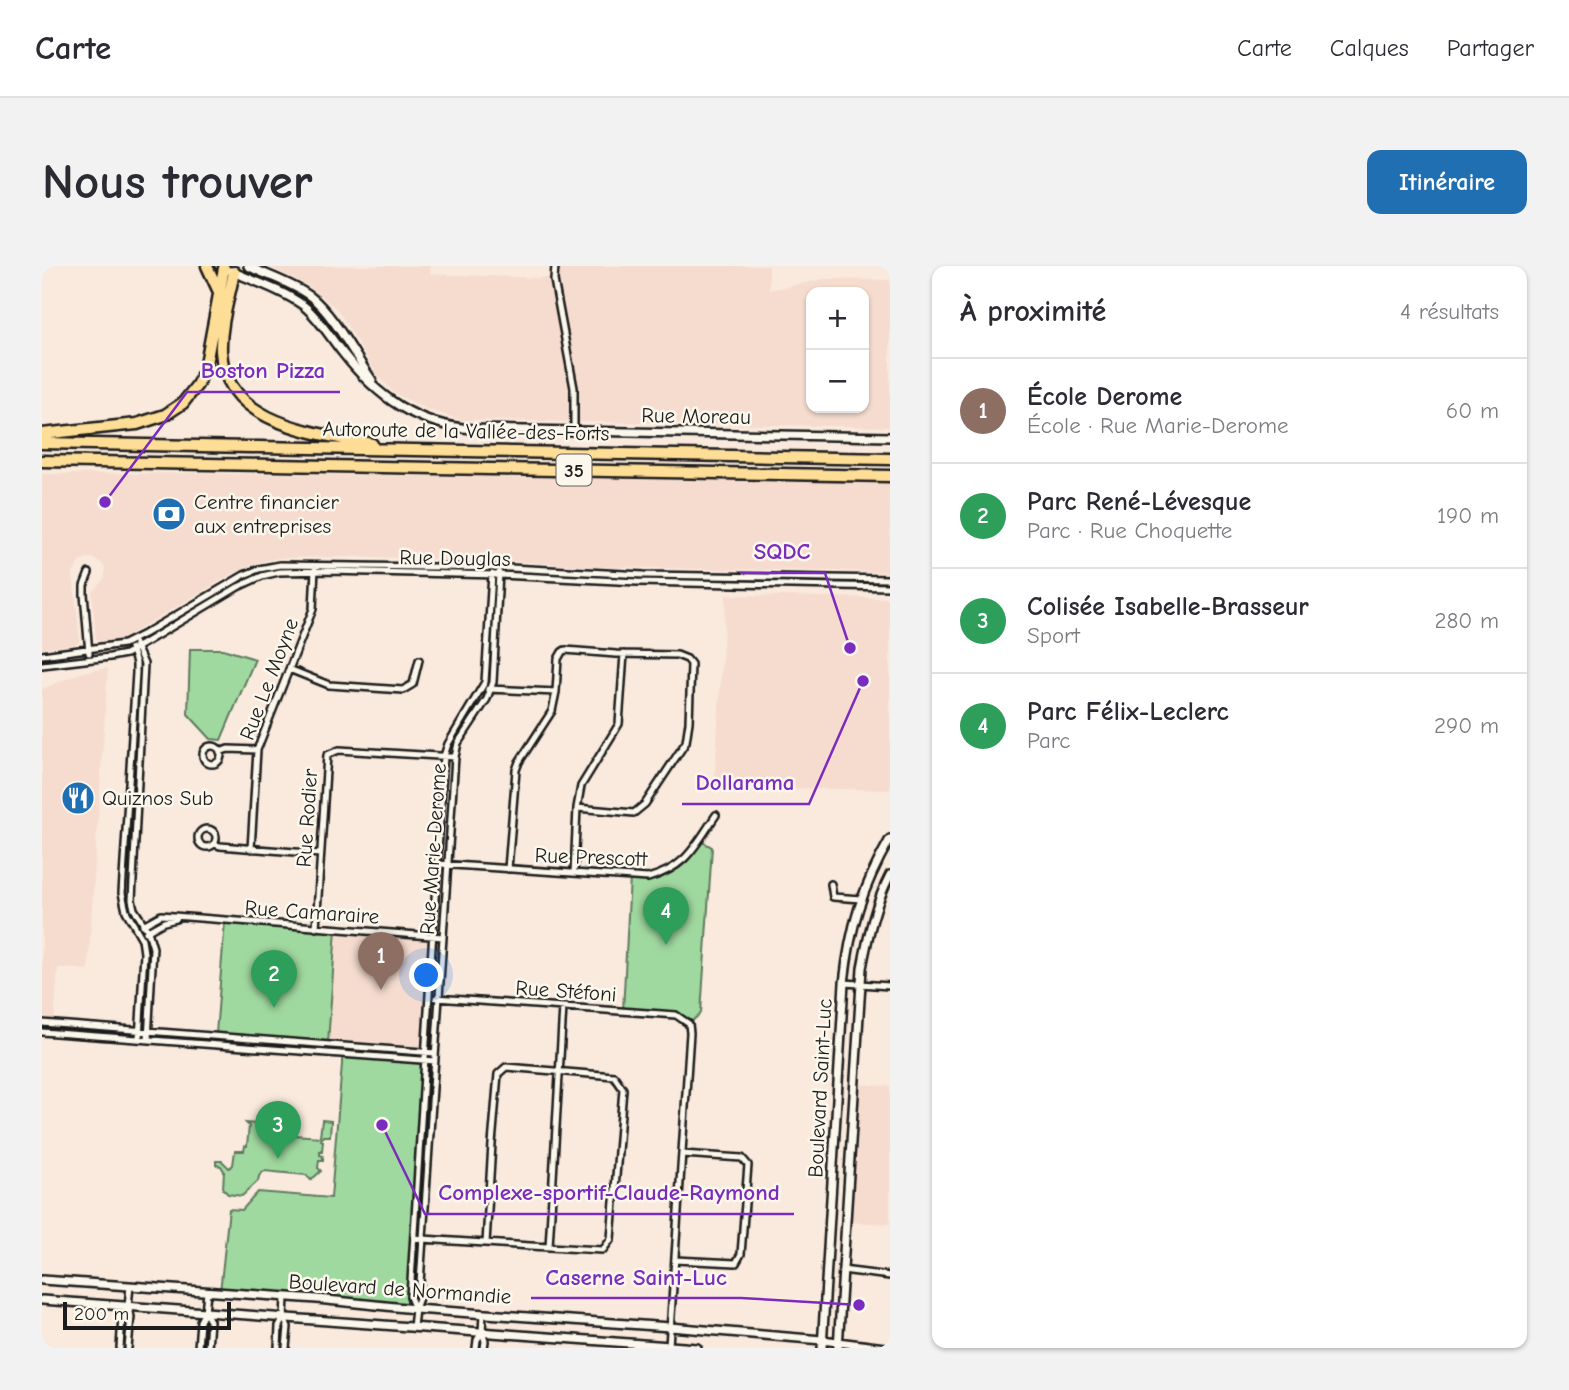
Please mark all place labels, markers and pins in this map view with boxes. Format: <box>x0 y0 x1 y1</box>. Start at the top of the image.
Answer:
callout: Boston Pizza <box>187 348 340 392</box>
place label: Centre financier aux entreprises <box>194 490 340 538</box>
bank icon: Centre financier aux entreprises <box>150 495 188 533</box>
callout: SQDC <box>740 529 825 573</box>
callout: Dollarama <box>682 760 809 804</box>
restaurant icon: Quiznos Sub <box>59 779 97 817</box>
place label: Quiznos Sub <box>102 786 213 810</box>
pin: 4 <box>643 887 689 945</box>
pin: 1 <box>358 932 404 990</box>
pin: 2 <box>251 950 297 1008</box>
pin: 3 <box>255 1101 301 1159</box>
callout: Complexe-sportif-Claude-Raymond <box>425 1170 794 1214</box>
callout: Caserne Saint-Luc <box>531 1254 741 1298</box>

